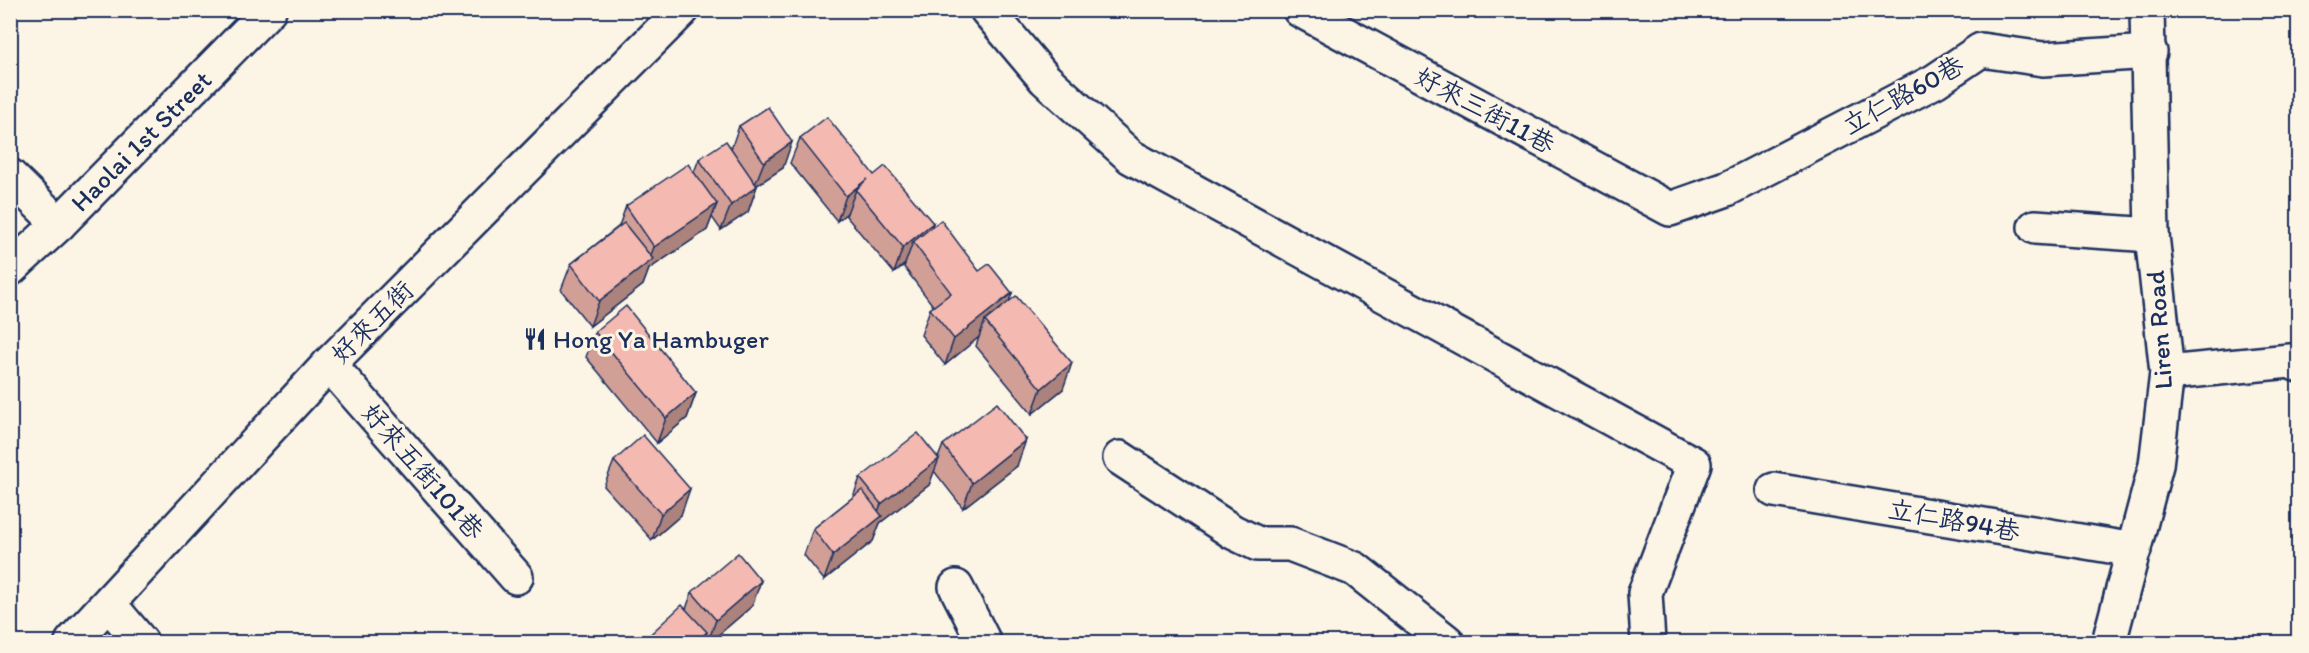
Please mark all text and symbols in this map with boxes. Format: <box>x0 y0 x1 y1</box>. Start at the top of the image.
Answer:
street label: 立仁路60巷 <box>1837 49 1969 141</box>
street label: 好來三街11巷 <box>1409 60 1561 160</box>
street label: Haolai 1st Street <box>64 64 218 218</box>
street label: Liren Road <box>2139 269 2179 391</box>
street label: 好來五街 <box>324 274 420 370</box>
place label: Hong Ya Hambuger <box>553 323 769 355</box>
restaurant icon: Hong Ya Hambuger <box>522 326 548 352</box>
street label: 好來五街101巷 <box>355 396 491 546</box>
street label: 立仁路94巷 <box>1886 493 2022 547</box>

